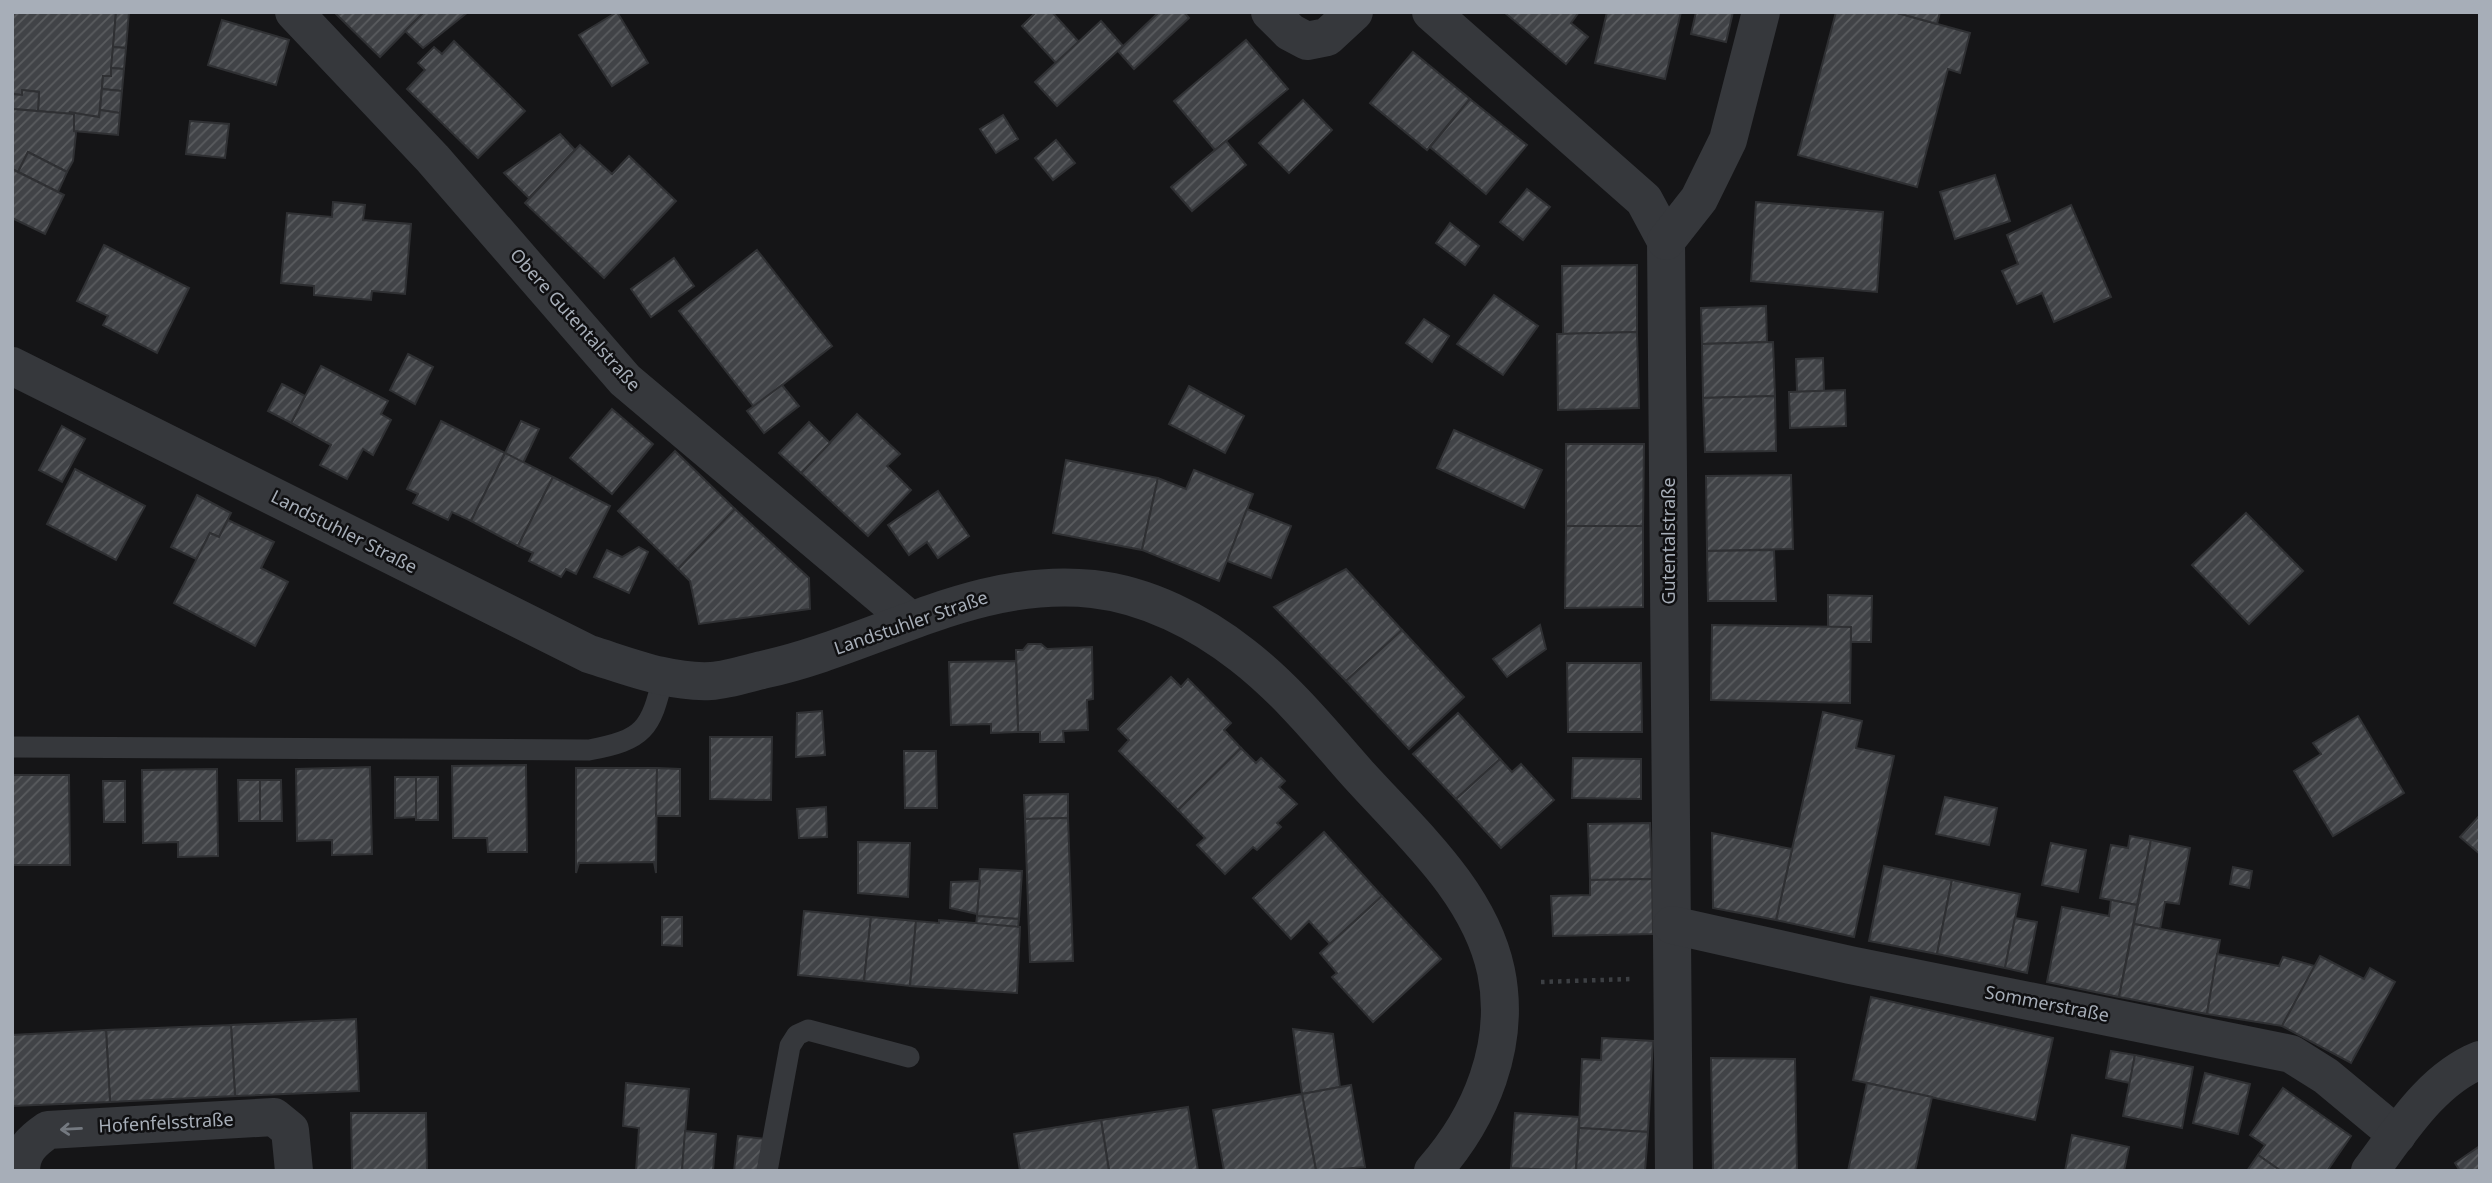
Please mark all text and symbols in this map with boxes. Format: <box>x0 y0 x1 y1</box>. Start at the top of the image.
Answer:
street label: Obere Gutentalstraße <box>505 243 646 396</box>
street label: Gutentalstraße <box>1656 477 1680 605</box>
street label: Landstuhler Straße <box>267 484 422 578</box>
street label: Landstuhler Straße <box>831 584 991 660</box>
street label: Sommerstraße <box>1983 979 2111 1027</box>
street label: Hofenfelsstraße <box>98 1106 234 1138</box>
one-way arrow <box>60 1122 83 1135</box>

